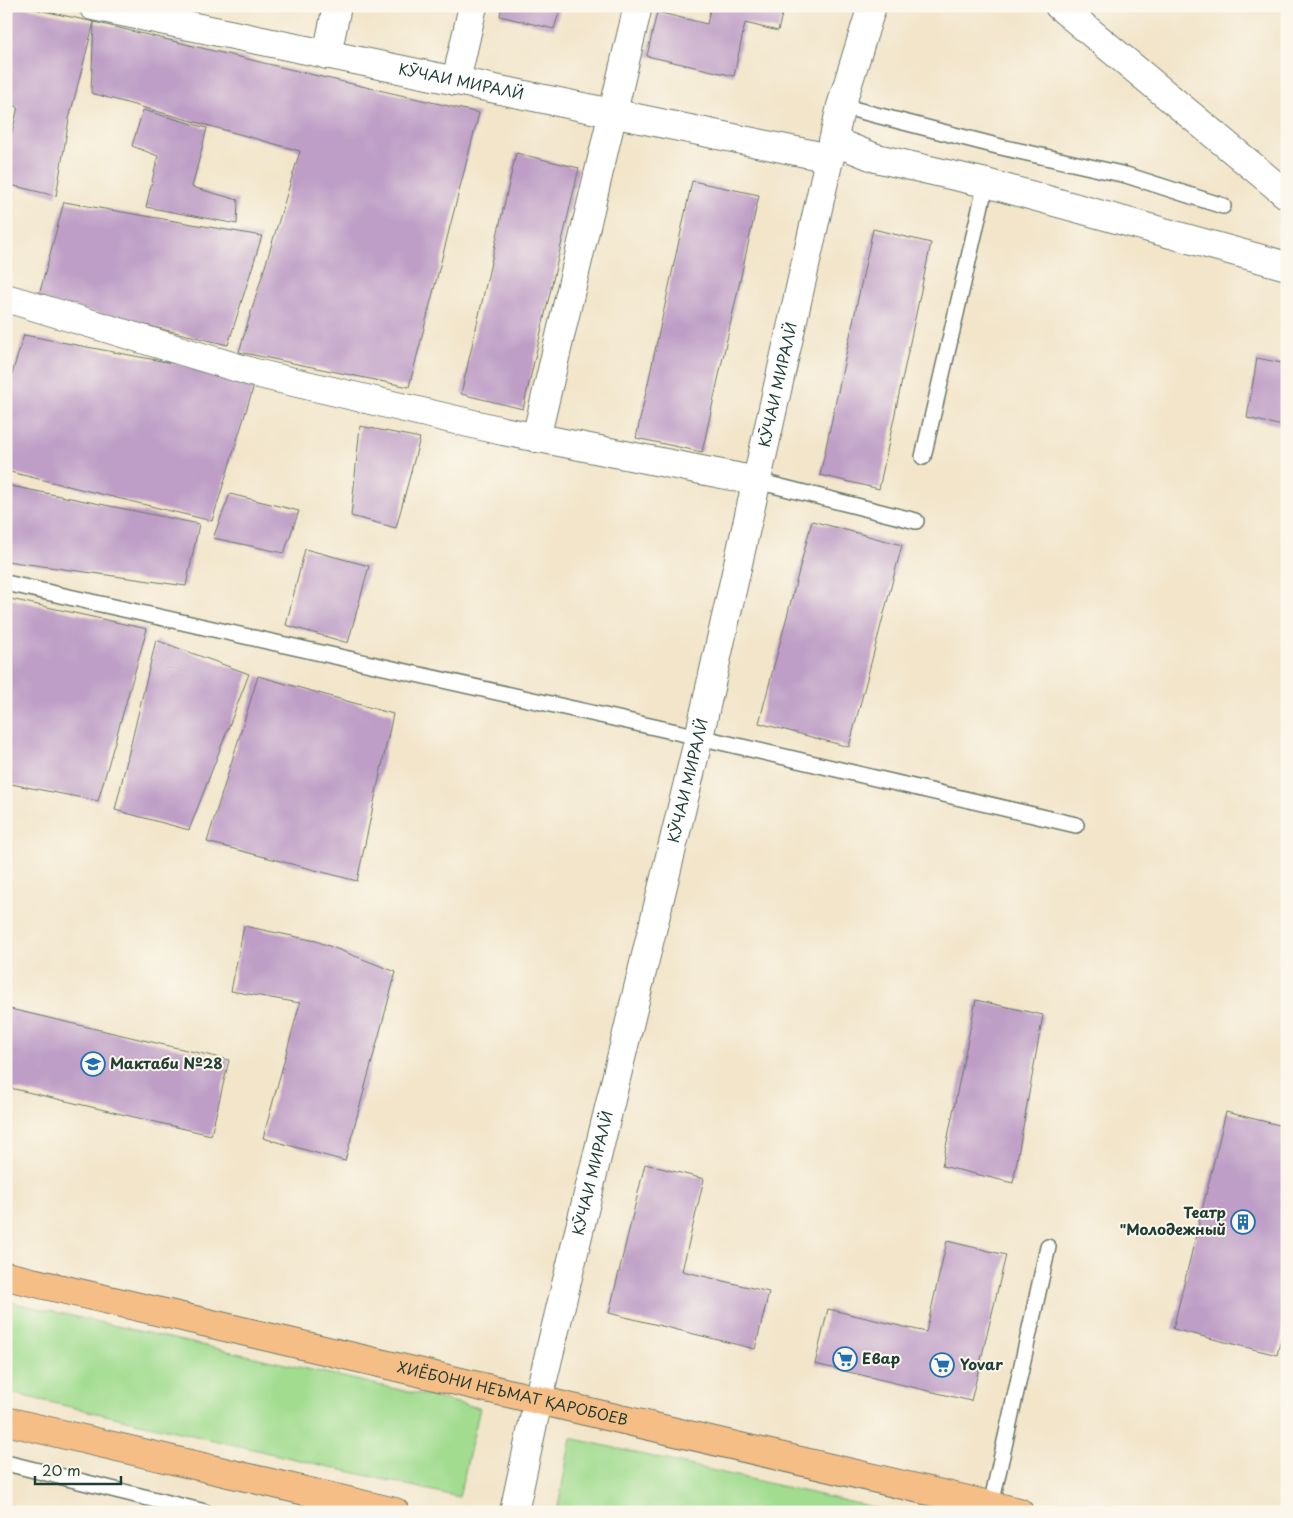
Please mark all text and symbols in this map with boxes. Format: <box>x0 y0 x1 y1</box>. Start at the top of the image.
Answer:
street label: КӮЧАИ МИРАЛӢ <box>397 56 526 105</box>
street label: КӮЧАИ МИРАЛӢ <box>752 320 802 449</box>
street label: КӮЧАИ МИРАЛӢ <box>661 716 713 845</box>
school or university icon: Мактаби №28 <box>80 1051 106 1077</box>
place label: Мактаби №28 <box>110 1051 223 1074</box>
street label: КӮЧАИ МИРАЛӢ <box>565 1108 618 1237</box>
place label: Театр "Молодежный <box>1119 1200 1226 1240</box>
building icon: Театр "Молодежный <box>1230 1209 1256 1235</box>
supermarket icon: Евар <box>832 1346 858 1372</box>
place label: Евар <box>862 1346 900 1369</box>
supermarket icon: Yovar <box>929 1352 955 1378</box>
place label: Yovar <box>960 1352 1003 1375</box>
street label: ХИЁБОНИ НЕЪМАТ ҚАРОБОЕВ <box>395 1355 631 1431</box>
scale bar <box>35 1453 121 1485</box>
text: 20 m <box>42 1458 81 1481</box>

